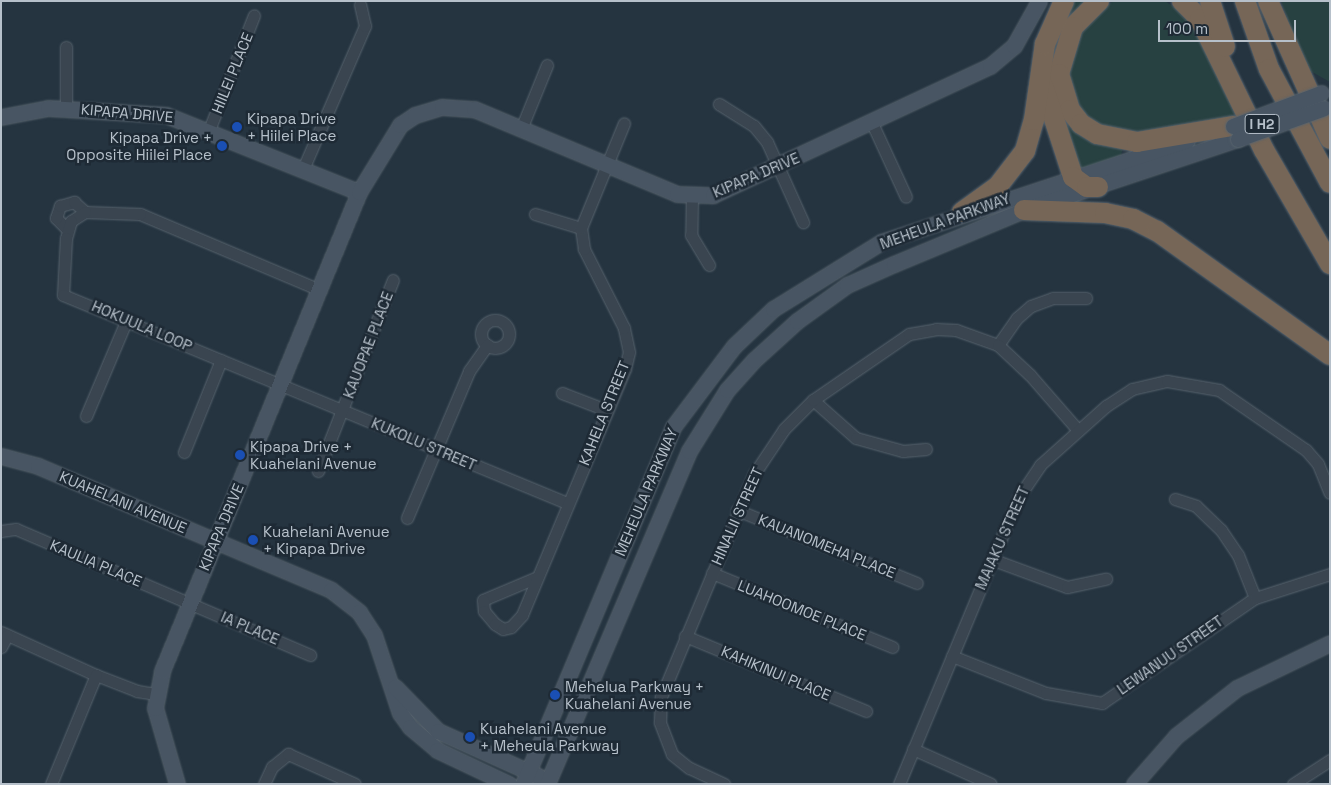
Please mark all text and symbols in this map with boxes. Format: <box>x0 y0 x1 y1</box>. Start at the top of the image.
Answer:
scale bar <box>1161 10 1298 42</box>
text: 100 m <box>1166 19 1208 38</box>
street label: HIILEI PLACE <box>208 30 256 116</box>
street label: KIPAPA DRIVE <box>80 100 174 126</box>
place label: Kipapa Drive + Hiilei Place <box>247 109 336 144</box>
road number: I H2 <box>1244 112 1280 136</box>
marker: Kipapa Drive + Hiilei Place <box>231 121 243 133</box>
place label: Kipapa Drive + Opposite Hiilei Place <box>66 128 212 163</box>
marker: Kipapa Drive + Opposite Hiilei Place <box>216 140 228 152</box>
street label: KIPAPA DRIVE <box>710 149 802 201</box>
street label: MEHEULA PARKWAY <box>877 189 1013 253</box>
street label: KAUOPAE PLACE <box>339 289 397 401</box>
street label: HOKUULA LOOP <box>89 297 195 355</box>
street label: KAHELA STREET <box>575 358 633 468</box>
street label: KUKOLU STREET <box>369 414 479 474</box>
street label: MEHEULA PARKWAY <box>611 425 681 559</box>
place label: Kipapa Drive + Kuahelani Avenue <box>250 437 377 472</box>
marker: Kipapa Drive + Kuahelani Avenue <box>234 449 246 461</box>
street label: HINALII STREET <box>707 464 767 568</box>
street label: KUAHELANI AVENUE <box>57 467 189 537</box>
street label: KIPAPA DRIVE <box>195 481 247 573</box>
street label: MAIAKU STREET <box>971 484 1033 592</box>
street label: KAUANOMEHA PLACE <box>756 510 898 582</box>
place label: Kuahelani Avenue + Kipapa Drive <box>263 522 390 557</box>
marker: Kuahelani Avenue + Kipapa Drive <box>247 534 259 546</box>
street label: KAULIA PLACE <box>47 536 145 590</box>
street label: LUAHOOMOE PLACE <box>735 576 869 644</box>
street label: IA PLACE <box>218 608 282 648</box>
street label: LEWANUU STREET <box>1113 612 1227 698</box>
street label: KAHIKINUI PLACE <box>719 642 833 704</box>
place label: Mehelua Parkway + Kuahelani Avenue <box>565 677 704 712</box>
marker: Mehelua Parkway + Kuahelani Avenue <box>549 689 561 701</box>
place label: Kuahelani Avenue + Meheula Parkway <box>480 719 619 754</box>
marker: Kuahelani Avenue + Meheula Parkway <box>464 731 476 743</box>

